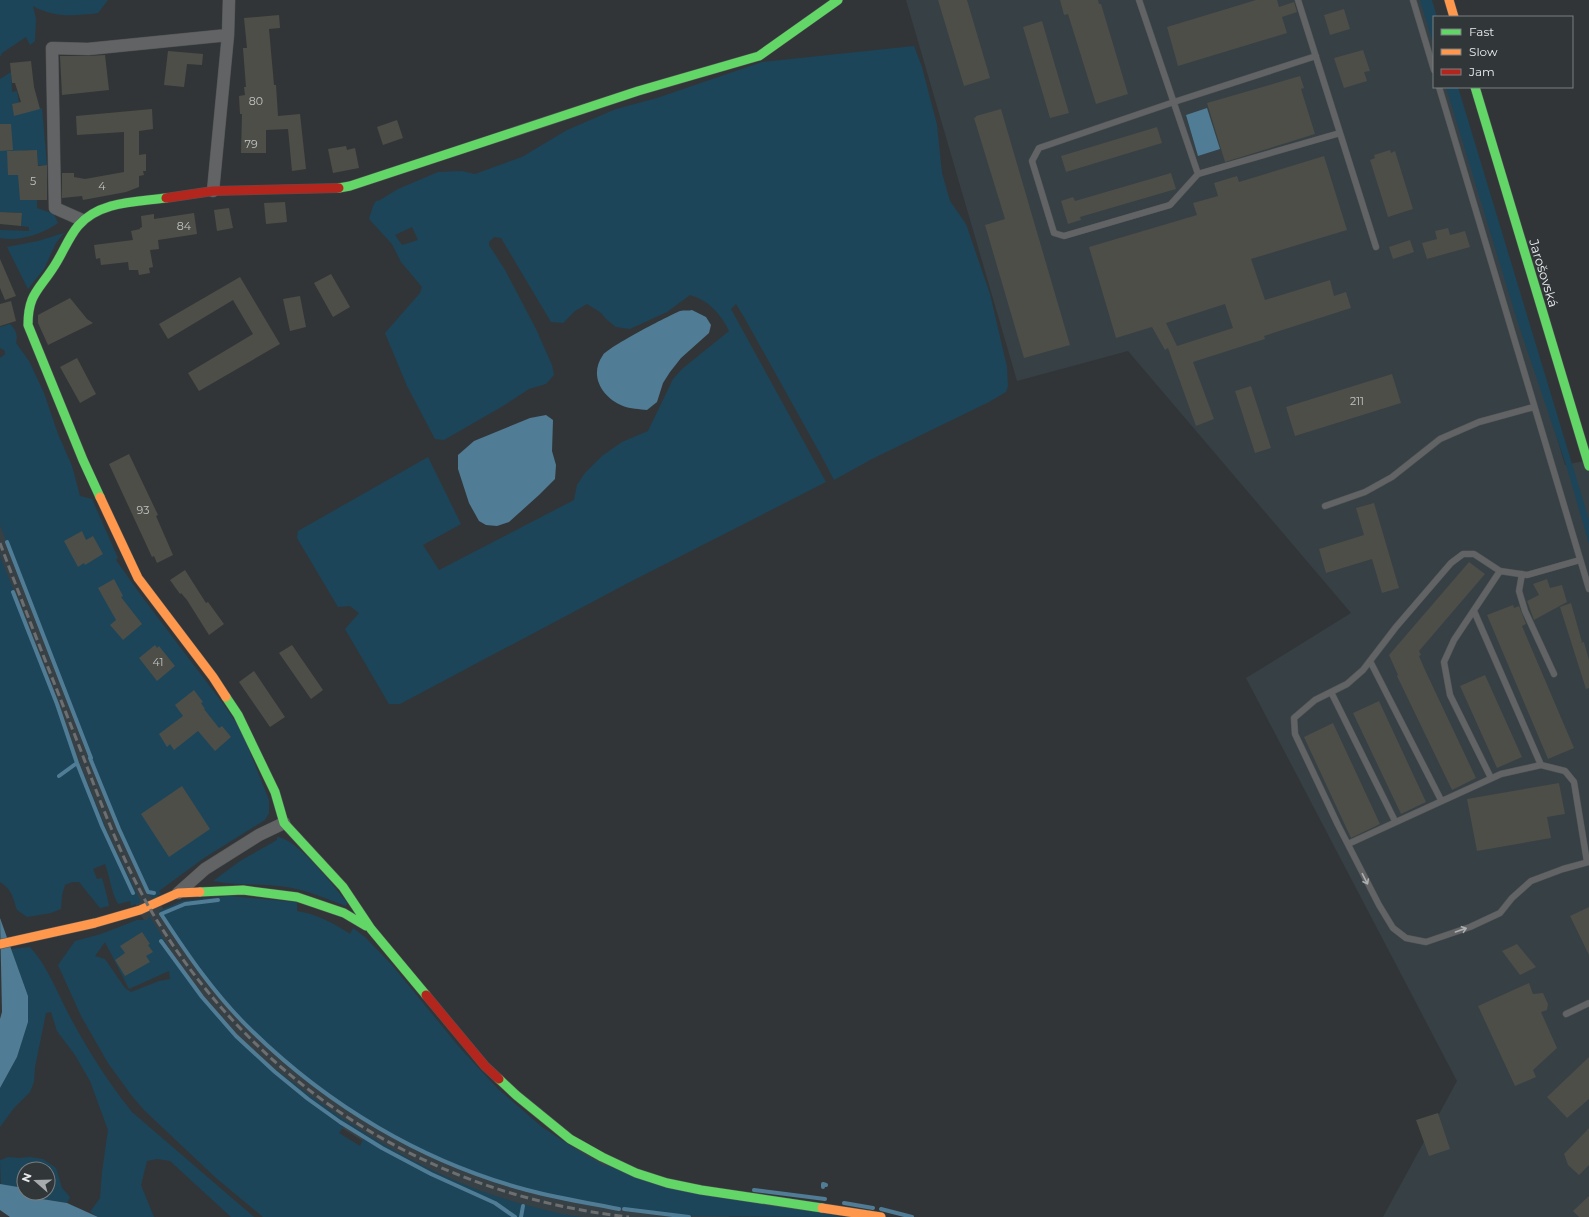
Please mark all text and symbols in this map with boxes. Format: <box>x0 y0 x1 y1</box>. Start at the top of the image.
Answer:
legend <box>1433 16 1573 88</box>
text: Fast <box>1469 24 1494 39</box>
text: Slow <box>1469 44 1498 59</box>
text: Jam <box>1468 64 1495 79</box>
house number: 80 <box>249 94 263 108</box>
house number: 79 <box>244 137 258 151</box>
house number: 5 <box>30 174 36 188</box>
house number: 4 <box>98 179 106 193</box>
house number: 84 <box>177 219 192 233</box>
street label: Jarošovská <box>1526 236 1562 309</box>
house number: 211 <box>1350 394 1364 408</box>
house number: 93 <box>137 503 149 517</box>
house number: 41 <box>153 655 163 669</box>
one-way arrow <box>1362 872 1369 884</box>
one-way arrow <box>1454 926 1466 934</box>
north arrow <box>16 1161 56 1201</box>
text: N <box>19 1171 35 1184</box>

